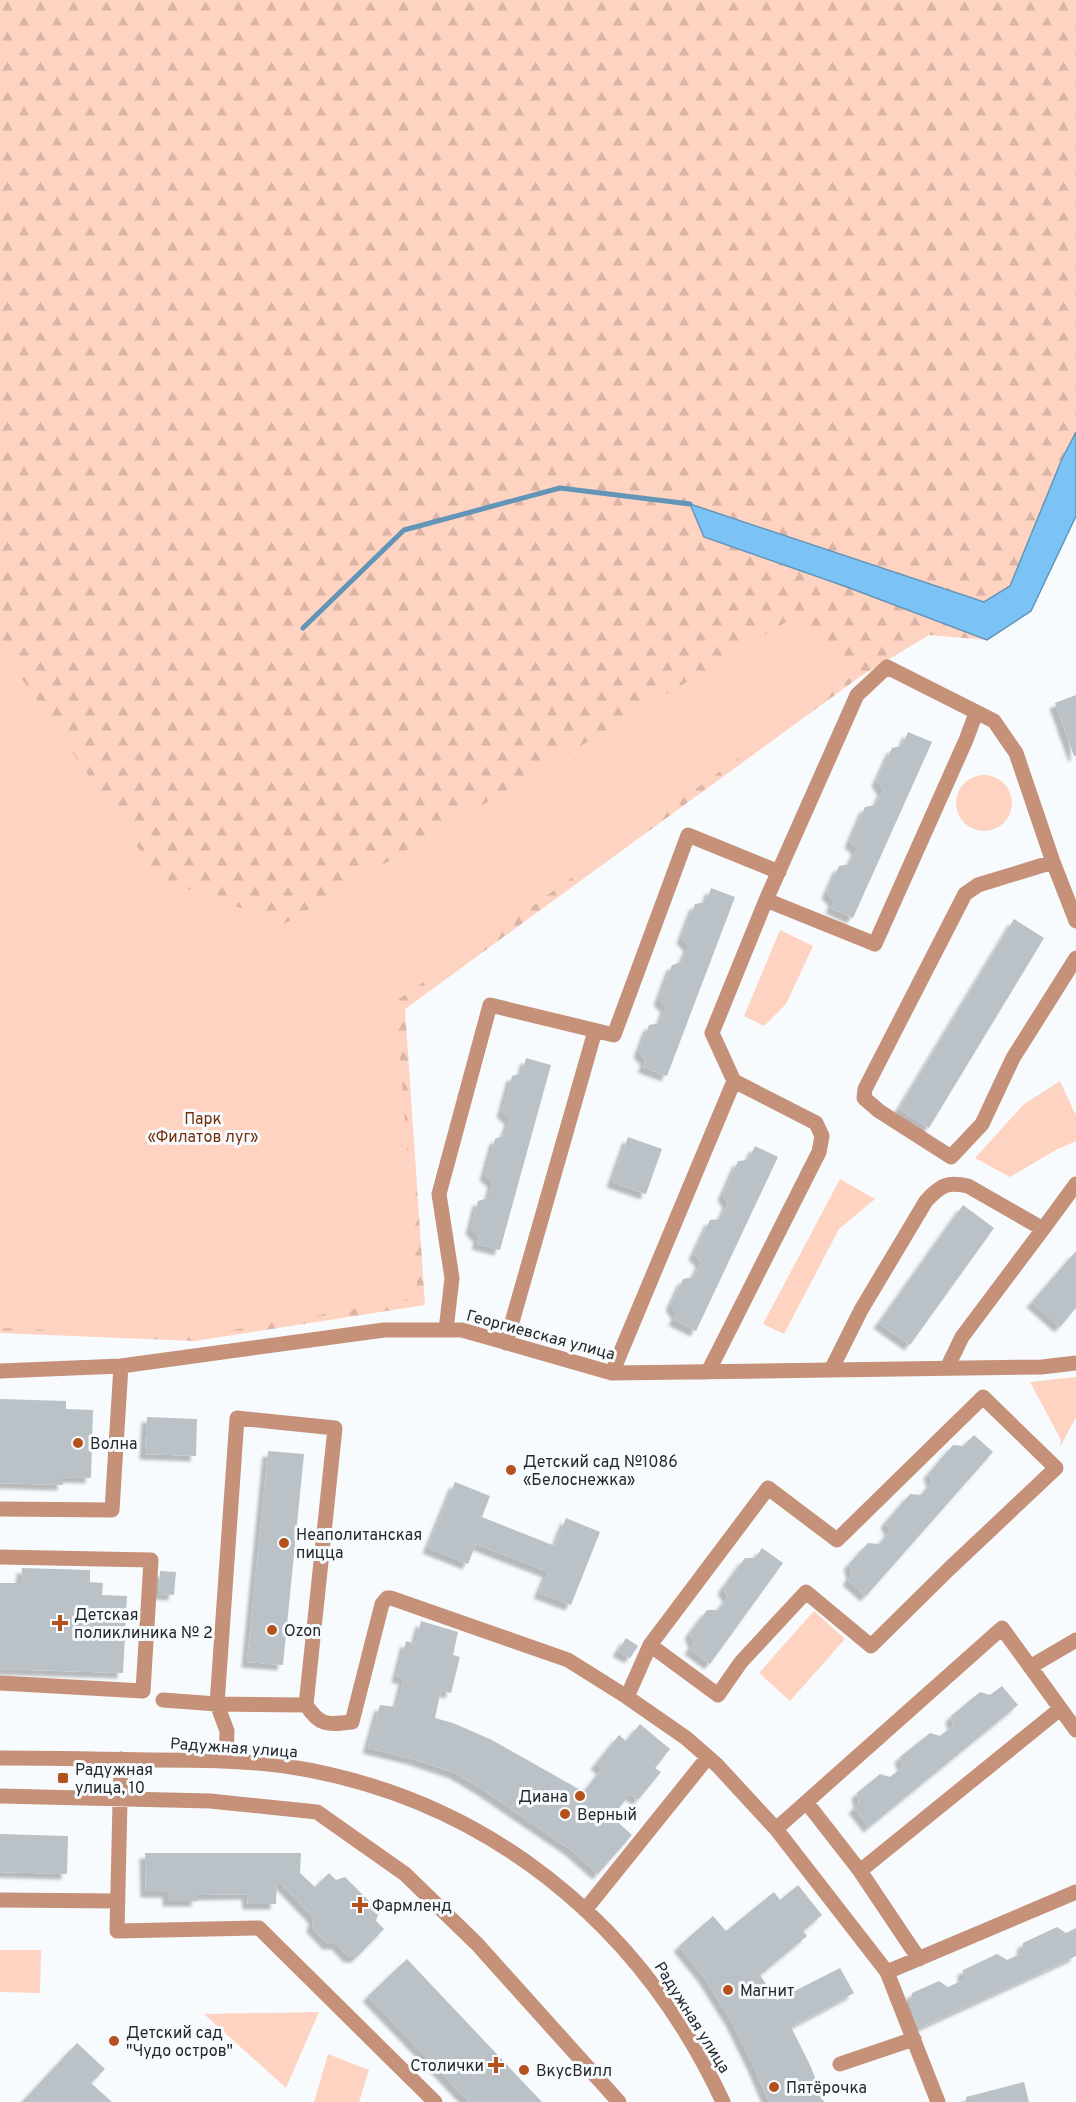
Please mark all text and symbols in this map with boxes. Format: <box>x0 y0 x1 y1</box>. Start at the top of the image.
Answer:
park label: Парк «Филатов луг» <box>147 1110 259 1148</box>
street label: Георгиевская улица <box>464 1306 617 1365</box>
place label: Волна <box>90 1435 137 1455</box>
marker: Волна <box>71 1436 85 1450</box>
place label: Детский сад №1086 «Белоснежка» <box>523 1453 678 1491</box>
marker: Детский сад №1086 «Белоснежка» <box>504 1463 518 1477</box>
place label: Неаполитанская пицца <box>296 1526 422 1564</box>
marker: Неаполитанская пицца <box>277 1536 291 1550</box>
place label: Детская поликлиника № 2 <box>74 1606 213 1644</box>
marker: Детская поликлиника № 2 <box>51 1614 69 1632</box>
place label: Ozon <box>284 1622 321 1642</box>
marker: Ozon <box>265 1623 279 1637</box>
street label: Радужная улица <box>169 1735 298 1763</box>
place label: Радужная улица, 10 <box>75 1761 153 1799</box>
marker: Радужная улица, 10 <box>56 1771 70 1785</box>
place label: Диана <box>518 1788 568 1808</box>
marker: Диана <box>573 1789 587 1803</box>
place label: Верный <box>577 1806 637 1826</box>
marker: Верный <box>558 1807 572 1821</box>
place label: Фармленд <box>372 1897 452 1917</box>
marker: Фармленд <box>353 1898 367 1912</box>
street label: Радужная улица <box>649 1959 734 2078</box>
place label: Магнит <box>740 1982 794 2002</box>
marker: Магнит <box>721 1983 735 1997</box>
place label: Детский сад "Чудо остров" <box>126 2024 233 2062</box>
marker: Детский сад "Чудо остров" <box>107 2034 121 2048</box>
place label: Столички <box>410 2057 484 2077</box>
marker: Столички <box>489 2058 503 2072</box>
place label: ВкусВилл <box>536 2062 612 2082</box>
marker: ВкусВилл <box>517 2063 531 2077</box>
place label: Пятёрочка <box>786 2079 867 2099</box>
marker: Пятёрочка <box>767 2080 781 2094</box>

